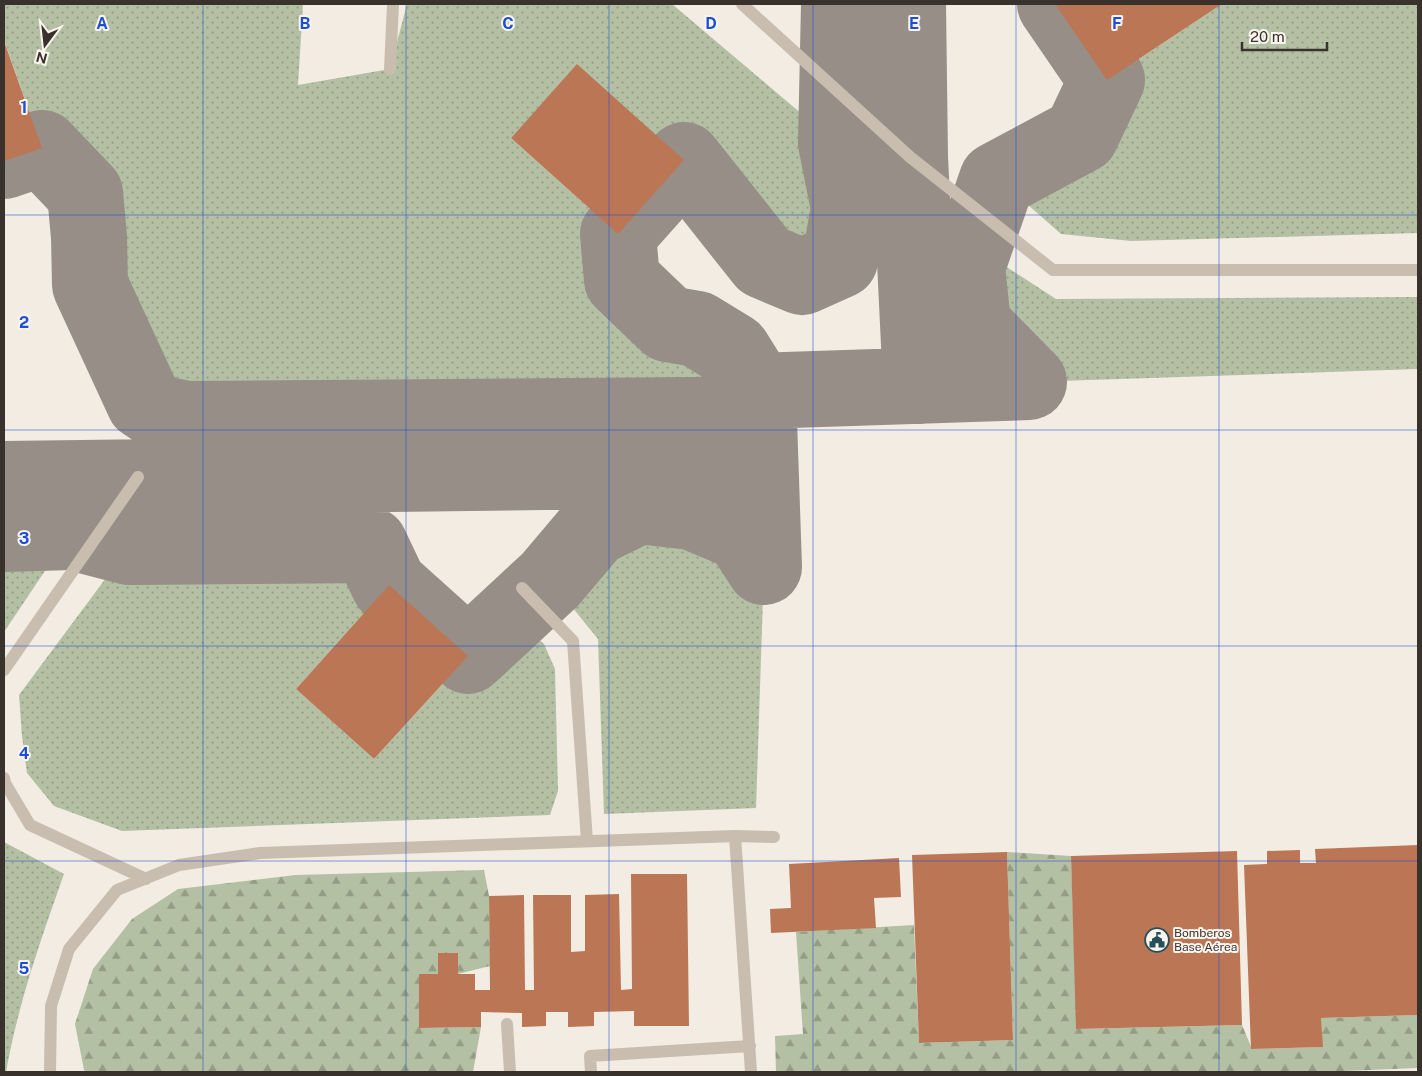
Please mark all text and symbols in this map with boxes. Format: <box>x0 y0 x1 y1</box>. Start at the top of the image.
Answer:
text: A <box>96 14 108 33</box>
text: B <box>300 14 311 33</box>
text: C <box>502 14 514 33</box>
text: D <box>705 14 717 33</box>
text: E <box>909 14 919 33</box>
text: F <box>1112 14 1122 33</box>
north arrow <box>20 20 70 70</box>
scale bar <box>1242 20 1327 52</box>
text: 20 m <box>1250 28 1285 45</box>
text: N <box>34 48 49 67</box>
text: 1 <box>21 98 27 117</box>
text: 2 <box>19 313 29 332</box>
text: 3 <box>19 529 29 548</box>
text: 4 <box>19 744 30 763</box>
place label: Bomberos Base Aérea <box>1174 926 1237 954</box>
public building icon: Bomberos Base Aérea <box>1144 927 1170 953</box>
text: 5 <box>19 959 30 978</box>

